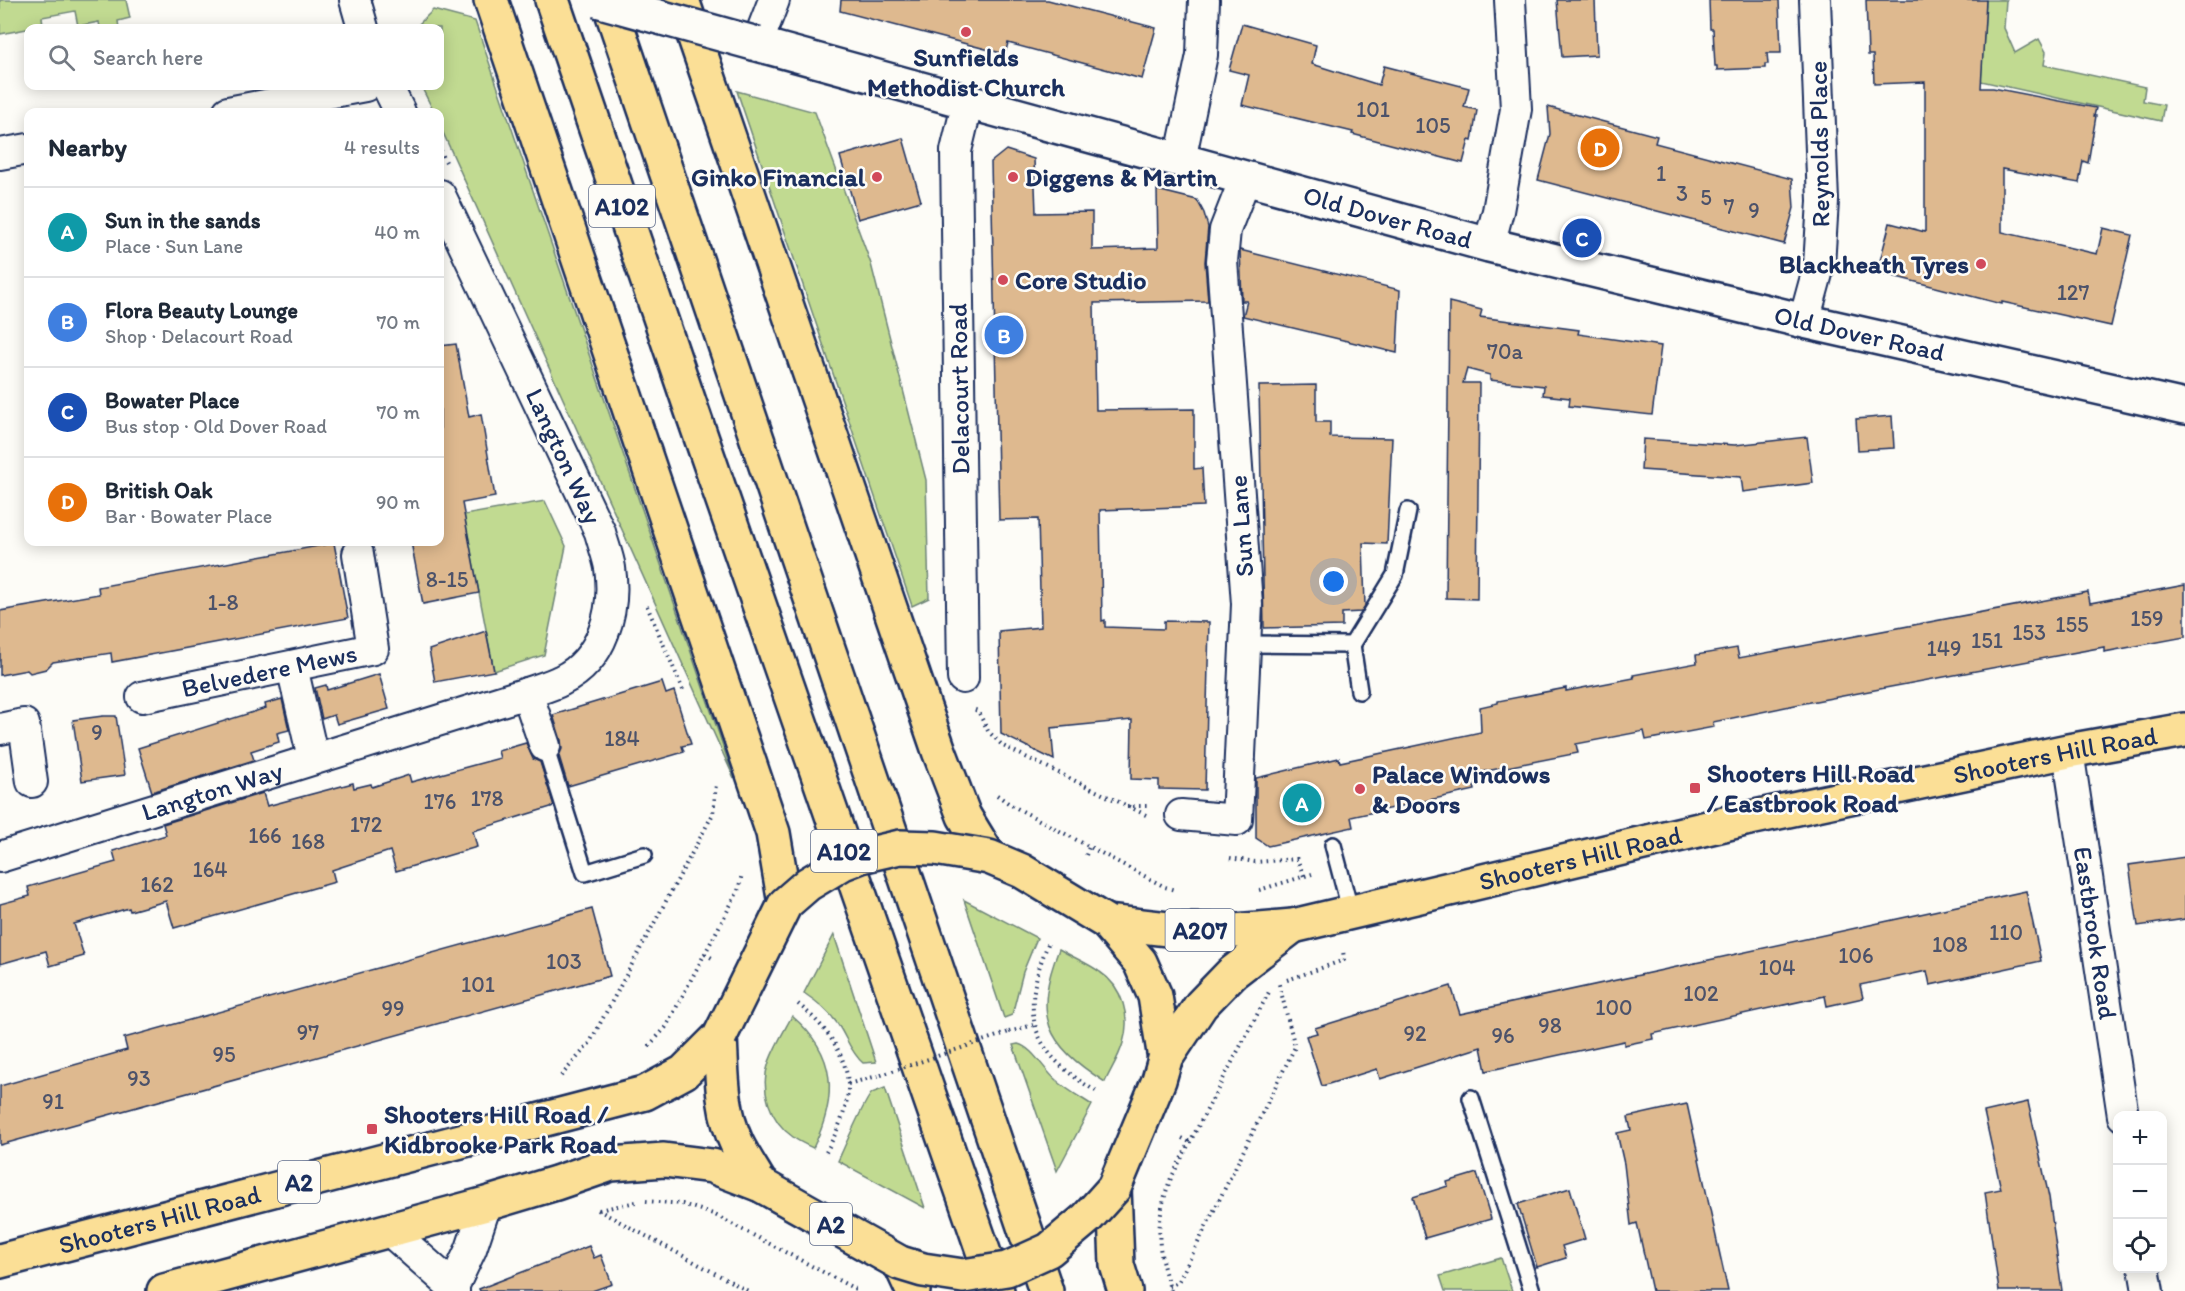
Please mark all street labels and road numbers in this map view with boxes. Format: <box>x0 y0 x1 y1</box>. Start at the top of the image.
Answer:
street label: Reynolds Place <box>1802 60 1836 228</box>
street label: Old Dover Road <box>1300 179 1476 256</box>
road number: A102 <box>589 185 655 227</box>
street label: Old Dover Road <box>1771 298 1948 368</box>
street label: Delacourt Road <box>942 303 976 475</box>
street label: Langton Way <box>519 383 609 529</box>
street label: Sun Lane <box>1221 474 1261 578</box>
street label: Belvedere Mews <box>179 637 360 704</box>
street label: Shooters Hill Road <box>1950 719 2161 791</box>
street label: Langton Way <box>137 754 286 828</box>
street label: Shooters Hill Road <box>1476 818 1686 897</box>
road number: A102 <box>811 830 877 872</box>
street label: Eastbrook Road <box>2067 844 2124 1022</box>
road number: A207 <box>1166 909 1234 951</box>
road number: A2 <box>278 1161 320 1203</box>
street label: Shooters Hill Road <box>55 1178 265 1261</box>
road number: A2 <box>810 1203 852 1245</box>

